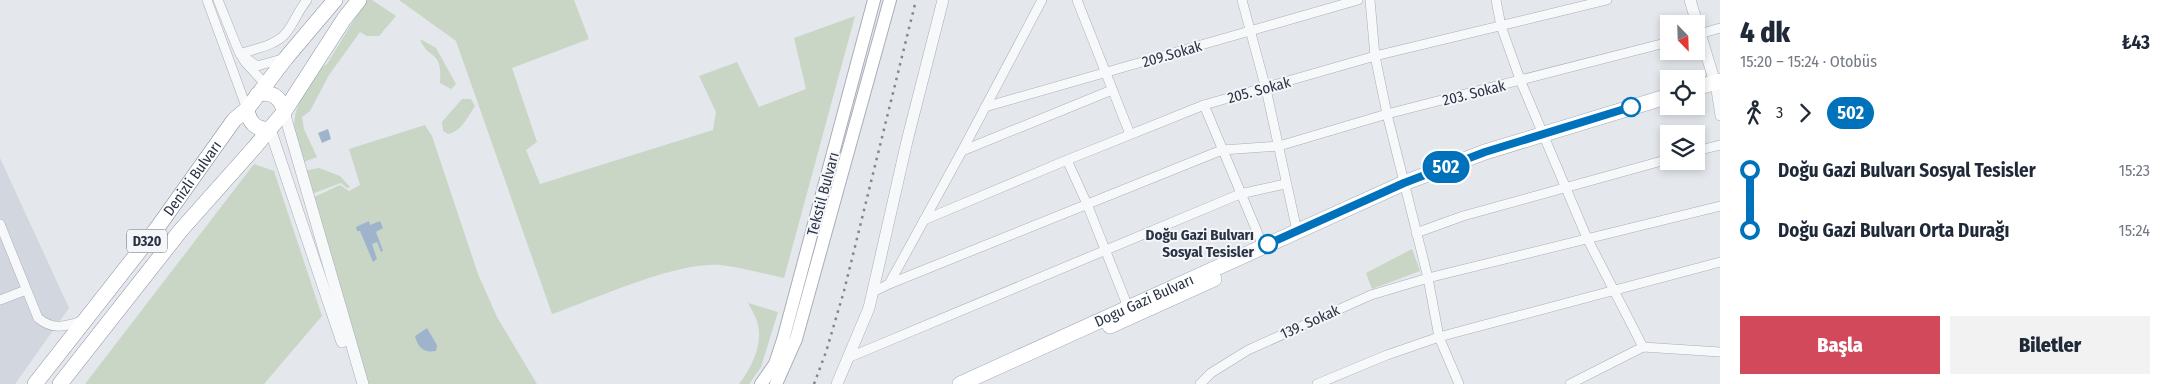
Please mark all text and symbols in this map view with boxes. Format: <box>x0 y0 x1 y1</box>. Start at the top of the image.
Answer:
north arrow <box>1660 15 1705 60</box>
map controls <box>1660 15 1705 170</box>
text: 4 dk <box>1740 16 1790 49</box>
text: ₺43 <box>2122 31 2150 54</box>
street label: 209.Sokak <box>1140 37 1204 71</box>
text: 15:20 – 15:24 · Otobüs <box>1740 52 1877 71</box>
button: locate <box>1660 70 1705 115</box>
street label: 205. Sokak <box>1226 73 1292 107</box>
street label: 203. Sokak <box>1441 77 1507 109</box>
unlabelled marker <box>1621 97 1641 117</box>
icon: walk <box>1740 99 1768 127</box>
icon: forward <box>1791 99 1819 127</box>
text: 502 <box>1837 102 1864 124</box>
text: 3 <box>1776 103 1783 122</box>
button: layers <box>1660 125 1705 170</box>
street label: Denizli Bulvarı <box>160 137 225 219</box>
street label: Tekstil Bulvarı <box>803 150 843 238</box>
line badge: 502 <box>1417 151 1475 183</box>
text: 502 <box>1433 156 1459 178</box>
text: Doğu Gazi Bulvarı Sosyal Tesisler <box>1778 159 2036 182</box>
text: 15:23 <box>2119 161 2150 180</box>
text: Doğu Gazi Bulvarı Orta Durağı <box>1778 219 2009 242</box>
text: 15:24 <box>2119 221 2150 240</box>
place label: Doğu Gazi Bulvarı Sosyal Tesisler <box>1146 226 1254 261</box>
road number: D320 <box>127 230 167 252</box>
marker: Doğu Gazi Bulvarı Sosyal Tesisler <box>1258 234 1278 254</box>
street label: Dogu Gazi Bulvarı <box>1092 270 1196 331</box>
street label: 139. Sokak <box>1278 301 1342 343</box>
button: Başla <box>1740 316 1940 374</box>
button: Biletler <box>1950 316 2150 374</box>

